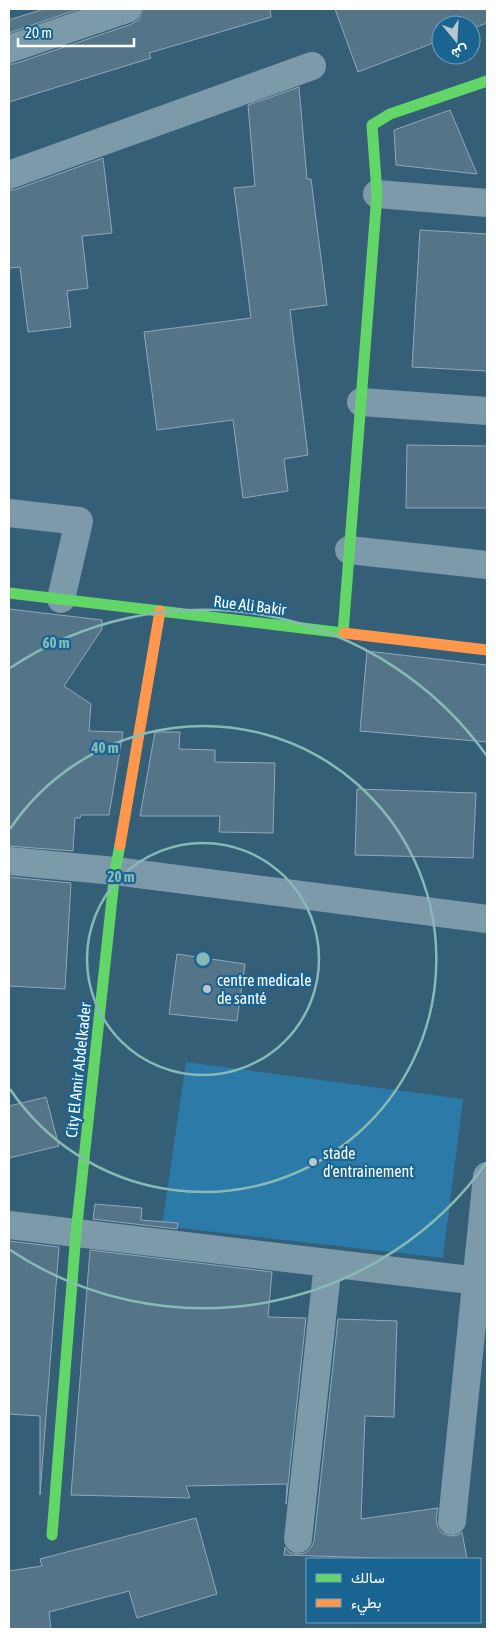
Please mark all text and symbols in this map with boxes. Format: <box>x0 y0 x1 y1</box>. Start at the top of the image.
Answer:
scale bar <box>18 15 134 47</box>
north arrow <box>431 15 481 65</box>
text: 20 m <box>25 24 52 41</box>
text: ش <box>449 41 470 63</box>
street label: Rue Ali Bakir <box>213 592 288 618</box>
text: 60 m <box>43 634 70 651</box>
text: 40 m <box>91 739 119 756</box>
text: 20 m <box>108 868 135 885</box>
centre of rings <box>194 950 212 968</box>
place label: centre medicale de santé <box>217 971 311 1007</box>
marker: centre medicale de santé <box>201 983 213 995</box>
street label: City El Amir Abdelkader <box>62 1001 95 1139</box>
place label: stade d'entrainement <box>323 1144 414 1180</box>
marker: stade d'entrainement <box>307 1156 319 1168</box>
legend <box>306 1558 481 1623</box>
text: سالك <box>351 1569 385 1586</box>
text: بطيء <box>351 1594 381 1616</box>

